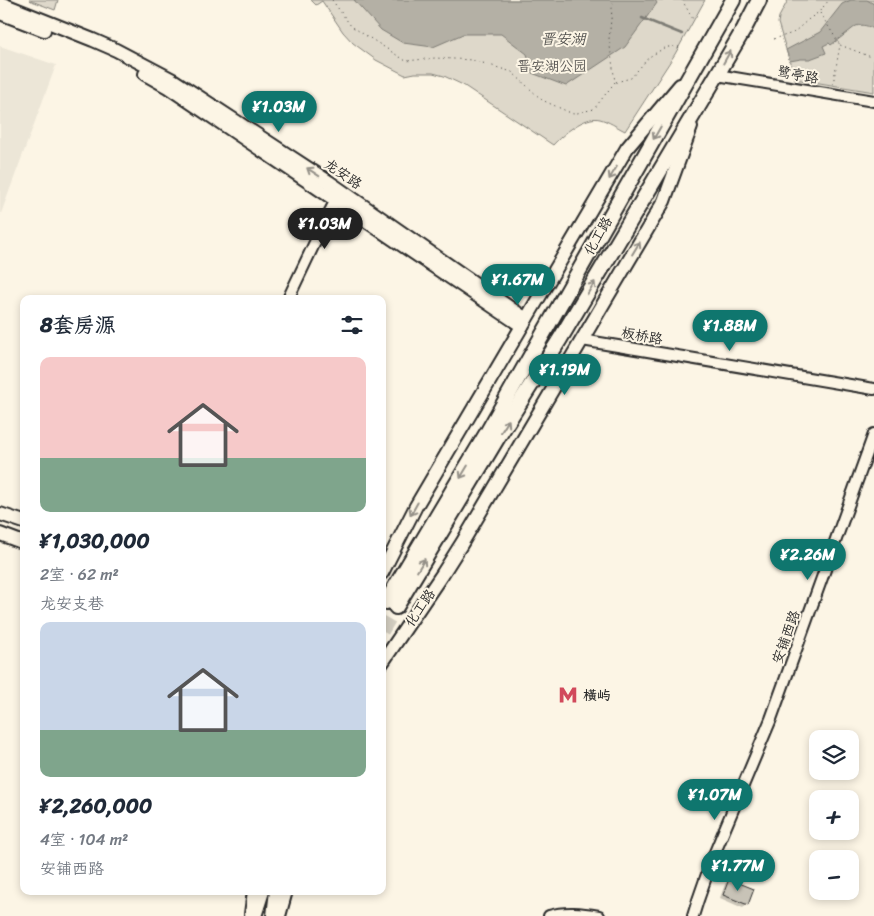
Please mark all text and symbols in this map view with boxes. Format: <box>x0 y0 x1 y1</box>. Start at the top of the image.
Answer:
water label: 晋安湖 <box>540 26 587 52</box>
one-way arrow <box>722 50 732 65</box>
park label: 晋安湖公园 <box>517 54 587 79</box>
street label: 鹭亭路 <box>775 59 821 91</box>
pin: ¥1.03M <box>238 90 320 133</box>
text: ¥1.03M <box>253 92 305 121</box>
one-way arrow <box>652 126 662 141</box>
street label: 龙安路 <box>319 152 367 196</box>
one-way arrow <box>607 165 617 179</box>
one-way arrow <box>307 167 321 177</box>
pin: ¥1.03M <box>284 208 366 250</box>
text: ¥1.03M <box>299 209 351 238</box>
street label: 化工路 <box>577 212 619 260</box>
one-way arrow <box>632 241 642 256</box>
pin: ¥1.67M <box>477 264 559 306</box>
text: ¥1.67M <box>492 265 544 294</box>
one-way arrow <box>586 281 596 295</box>
text: 8套房源 <box>40 306 116 344</box>
pin: ¥1.88M <box>689 310 771 352</box>
icon: filters <box>338 311 366 339</box>
text: ¥1.88M <box>704 311 756 340</box>
street label: 板桥路 <box>619 320 665 352</box>
pin: ¥1.19M <box>524 354 606 396</box>
text: ¥1.19M <box>540 355 590 384</box>
icon: home <box>158 390 248 480</box>
one-way arrow <box>501 419 511 433</box>
one-way arrow <box>458 465 468 479</box>
one-way arrow <box>409 501 419 515</box>
text: ¥1,030,000 <box>40 522 150 560</box>
pin: ¥2.26M <box>767 538 849 581</box>
text: ¥2.26M <box>781 540 835 569</box>
one-way arrow <box>417 558 427 572</box>
text: 2室 · 62 m² <box>40 560 119 589</box>
street label: 化工路 <box>398 584 442 632</box>
text: 龙安支巷 <box>40 589 104 618</box>
street label: 安铺西路 <box>765 606 807 668</box>
icon: home <box>158 655 248 745</box>
place label: 横屿 <box>583 683 611 708</box>
metro station icon: 横屿 <box>557 684 579 706</box>
map controls <box>809 730 859 900</box>
button: layers <box>809 730 859 780</box>
pin: ¥1.07M <box>674 778 756 821</box>
text: ¥1.07M <box>689 780 741 809</box>
text: ¥2,260,000 <box>40 787 152 825</box>
button: + <box>809 790 859 840</box>
text: 4室 · 104 m² <box>40 825 128 854</box>
pin: ¥1.77M <box>697 850 779 892</box>
button: − <box>809 850 859 900</box>
text: ¥1.77M <box>712 851 764 880</box>
text: 安铺西路 <box>40 854 104 883</box>

